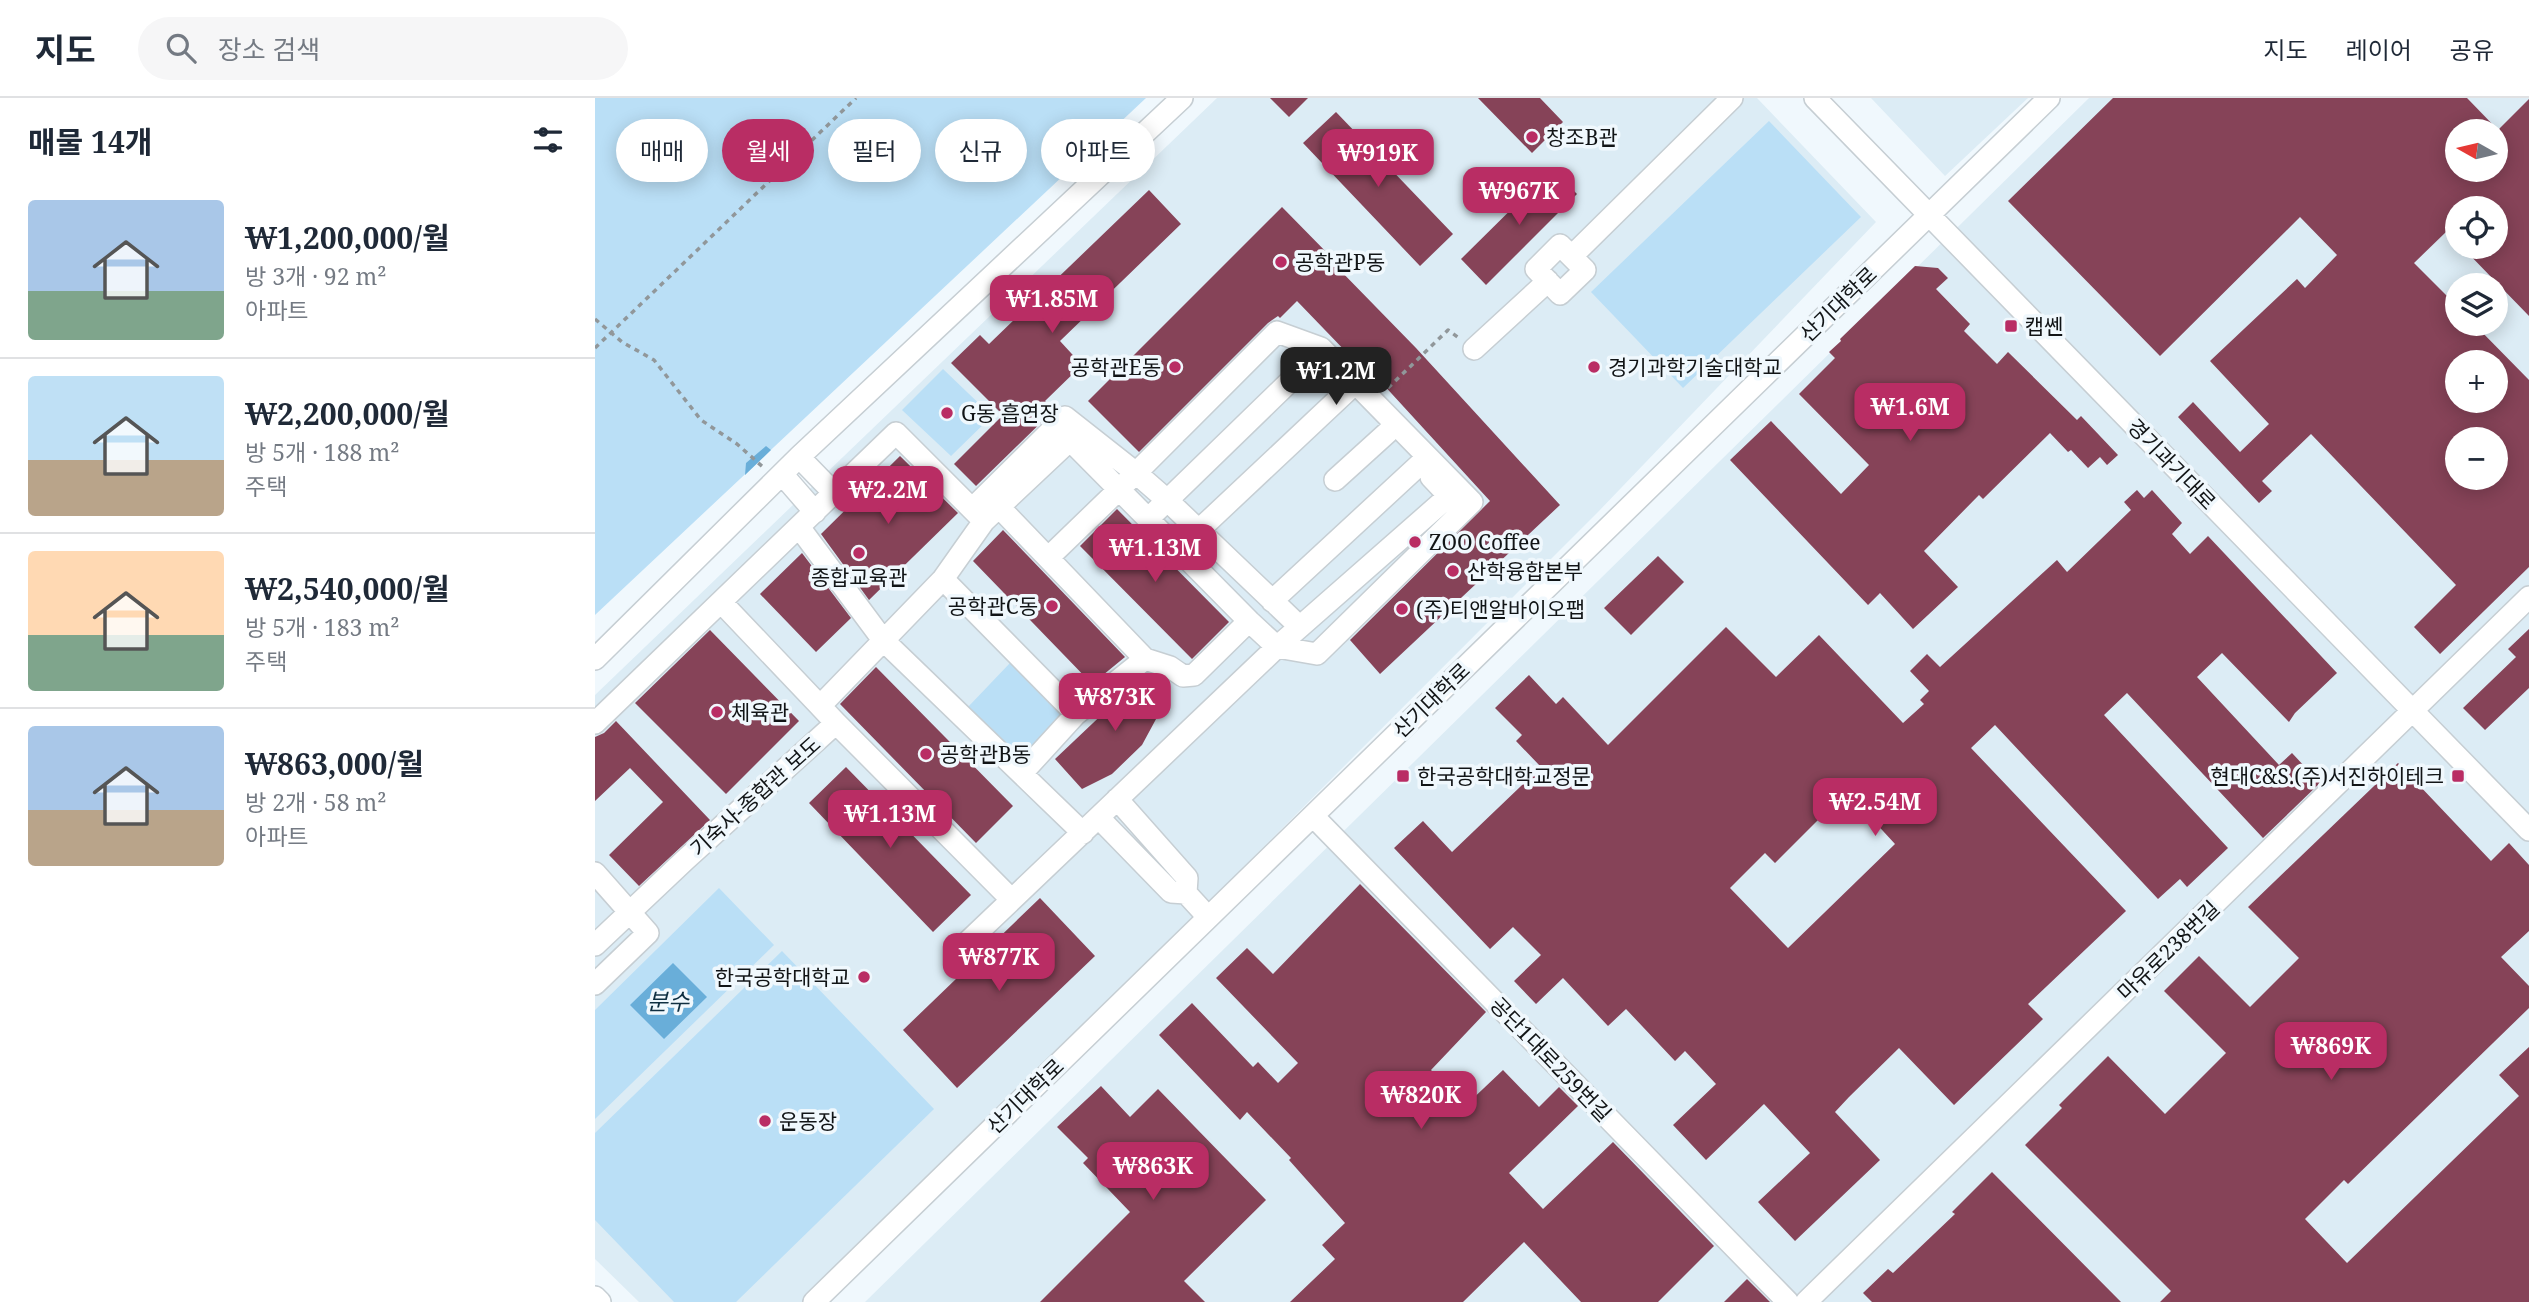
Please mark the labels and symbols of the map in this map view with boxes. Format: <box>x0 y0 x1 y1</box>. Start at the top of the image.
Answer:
north arrow <box>2445 119 2508 182</box>
place label: 창조B관 <box>1546 123 1618 151</box>
marker: 창조B관 <box>1524 129 1540 145</box>
pin: ₩919K <box>1329 130 1427 189</box>
pin: ₩967K <box>1470 167 1568 227</box>
place label: 공학관P동 <box>1295 248 1385 276</box>
marker: 공학관P동 <box>1273 254 1289 270</box>
street label: 산기대학로 <box>1794 260 1882 348</box>
pin: ₩1.85M <box>995 275 1109 335</box>
place label: 캡쎈 <box>2025 312 2064 340</box>
marker: 캡쎈 <box>2003 318 2019 334</box>
pin: ₩1.2M <box>1287 348 1385 407</box>
place label: 공학관E동 <box>1071 353 1161 381</box>
place label: 경기과학기술대학교 <box>1608 353 1782 381</box>
marker: 공학관E동 <box>1167 359 1183 375</box>
marker: 경기과학기술대학교 <box>1586 359 1602 375</box>
pin: ₩1.6M <box>1861 384 1959 443</box>
place label: G동 흡연장 <box>961 399 1059 427</box>
marker: G동 흡연장 <box>939 405 955 421</box>
street label: 경기과기대로 <box>2122 413 2222 515</box>
pin: ₩2.2M <box>839 466 937 526</box>
pin: ₩1.13M <box>1098 524 1212 584</box>
place label: ZOO Coffee <box>1429 528 1540 556</box>
marker: ZOO Coffee <box>1407 534 1423 550</box>
marker: 종합교육관 <box>851 545 867 561</box>
place label: 산학융합본부 <box>1467 557 1583 585</box>
place label: 종합교육관 <box>811 563 907 591</box>
marker: 산학융합본부 <box>1445 563 1461 579</box>
place label: 공학관C동 <box>948 592 1038 620</box>
place label: (주)티앤알바이오팹 <box>1416 595 1585 623</box>
marker: 공학관C동 <box>1044 598 1060 614</box>
marker: (주)티앤알바이오팹 <box>1394 601 1410 617</box>
street label: 산기대학로 <box>1387 656 1475 744</box>
pin: ₩873K <box>1066 674 1164 733</box>
place label: 체육관 <box>731 698 789 726</box>
marker: 체육관 <box>709 704 725 720</box>
street label: 기숙사-종합관 보도 <box>684 730 826 862</box>
place label: 공학관B동 <box>940 740 1031 768</box>
marker: 공학관B동 <box>918 746 934 762</box>
place label: 한국공학대학교정문 <box>1417 762 1591 790</box>
place label: 현대C&S.(주)서진하이테크 <box>2210 762 2444 790</box>
marker: 한국공학대학교정문 <box>1395 768 1411 784</box>
marker: 현대C&S.(주)서진하이테크 <box>2450 768 2466 784</box>
pin: ₩2.54M <box>1818 778 1932 838</box>
pin: ₩1.13M <box>833 790 947 850</box>
street label: 마유로238번길 <box>2111 894 2225 1006</box>
pin: ₩877K <box>950 934 1048 993</box>
place label: 한국공학대학교 <box>715 963 850 991</box>
marker: 한국공학대학교 <box>856 969 872 985</box>
water label: 분수 <box>647 985 690 1017</box>
street label: 공단1대로259번길 <box>1484 991 1618 1127</box>
pin: ₩869K <box>2282 1023 2380 1082</box>
street label: 산기대학로 <box>981 1052 1069 1140</box>
pin: ₩820K <box>1372 1072 1470 1131</box>
place label: 운동장 <box>779 1107 837 1135</box>
marker: 운동장 <box>757 1113 773 1129</box>
pin: ₩863K <box>1104 1142 1202 1202</box>

